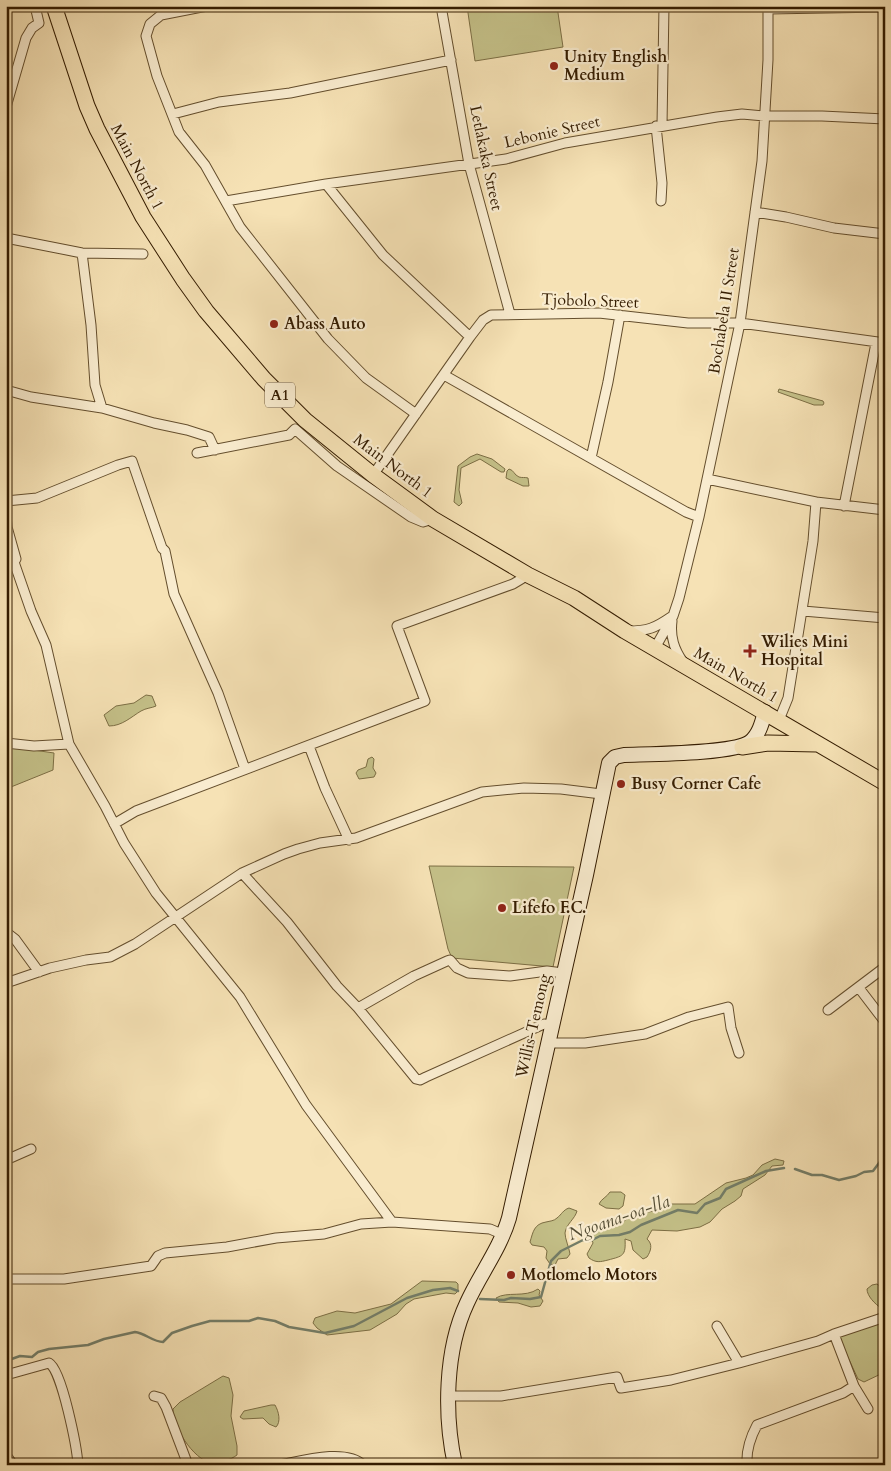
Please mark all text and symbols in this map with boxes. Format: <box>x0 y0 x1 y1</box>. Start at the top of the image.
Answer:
place label: Unity English Medium <box>564 46 667 86</box>
marker: Unity English Medium <box>548 60 560 72</box>
street label: Letlakaka Street <box>464 104 508 212</box>
street label: Lebonie Street <box>502 110 602 154</box>
street label: Main North 1 <box>105 120 169 214</box>
street label: Bochabela II Street <box>703 246 745 376</box>
street label: Tjobolo Street <box>541 288 639 314</box>
place label: Abass Auto <box>284 313 366 335</box>
marker: Abass Auto <box>268 318 280 330</box>
road number: A1 <box>265 382 295 408</box>
street label: Main North 1 <box>349 429 437 503</box>
place label: Wilies Mini Hospital <box>760 631 848 671</box>
street label: Main North 1 <box>690 642 782 708</box>
marker: Wilies Mini Hospital <box>743 644 757 658</box>
place label: Busy Corner Cafe <box>631 773 761 795</box>
marker: Busy Corner Cafe <box>615 778 627 790</box>
place label: Lifefo F.C. <box>512 897 586 919</box>
marker: Lifefo F.C. <box>496 902 508 914</box>
street label: Willis-Temong <box>510 972 556 1081</box>
water label: Ngoana-oa-lla <box>565 1189 673 1247</box>
place label: Motlomelo Motors <box>521 1264 657 1286</box>
marker: Motlomelo Motors <box>505 1269 517 1281</box>

